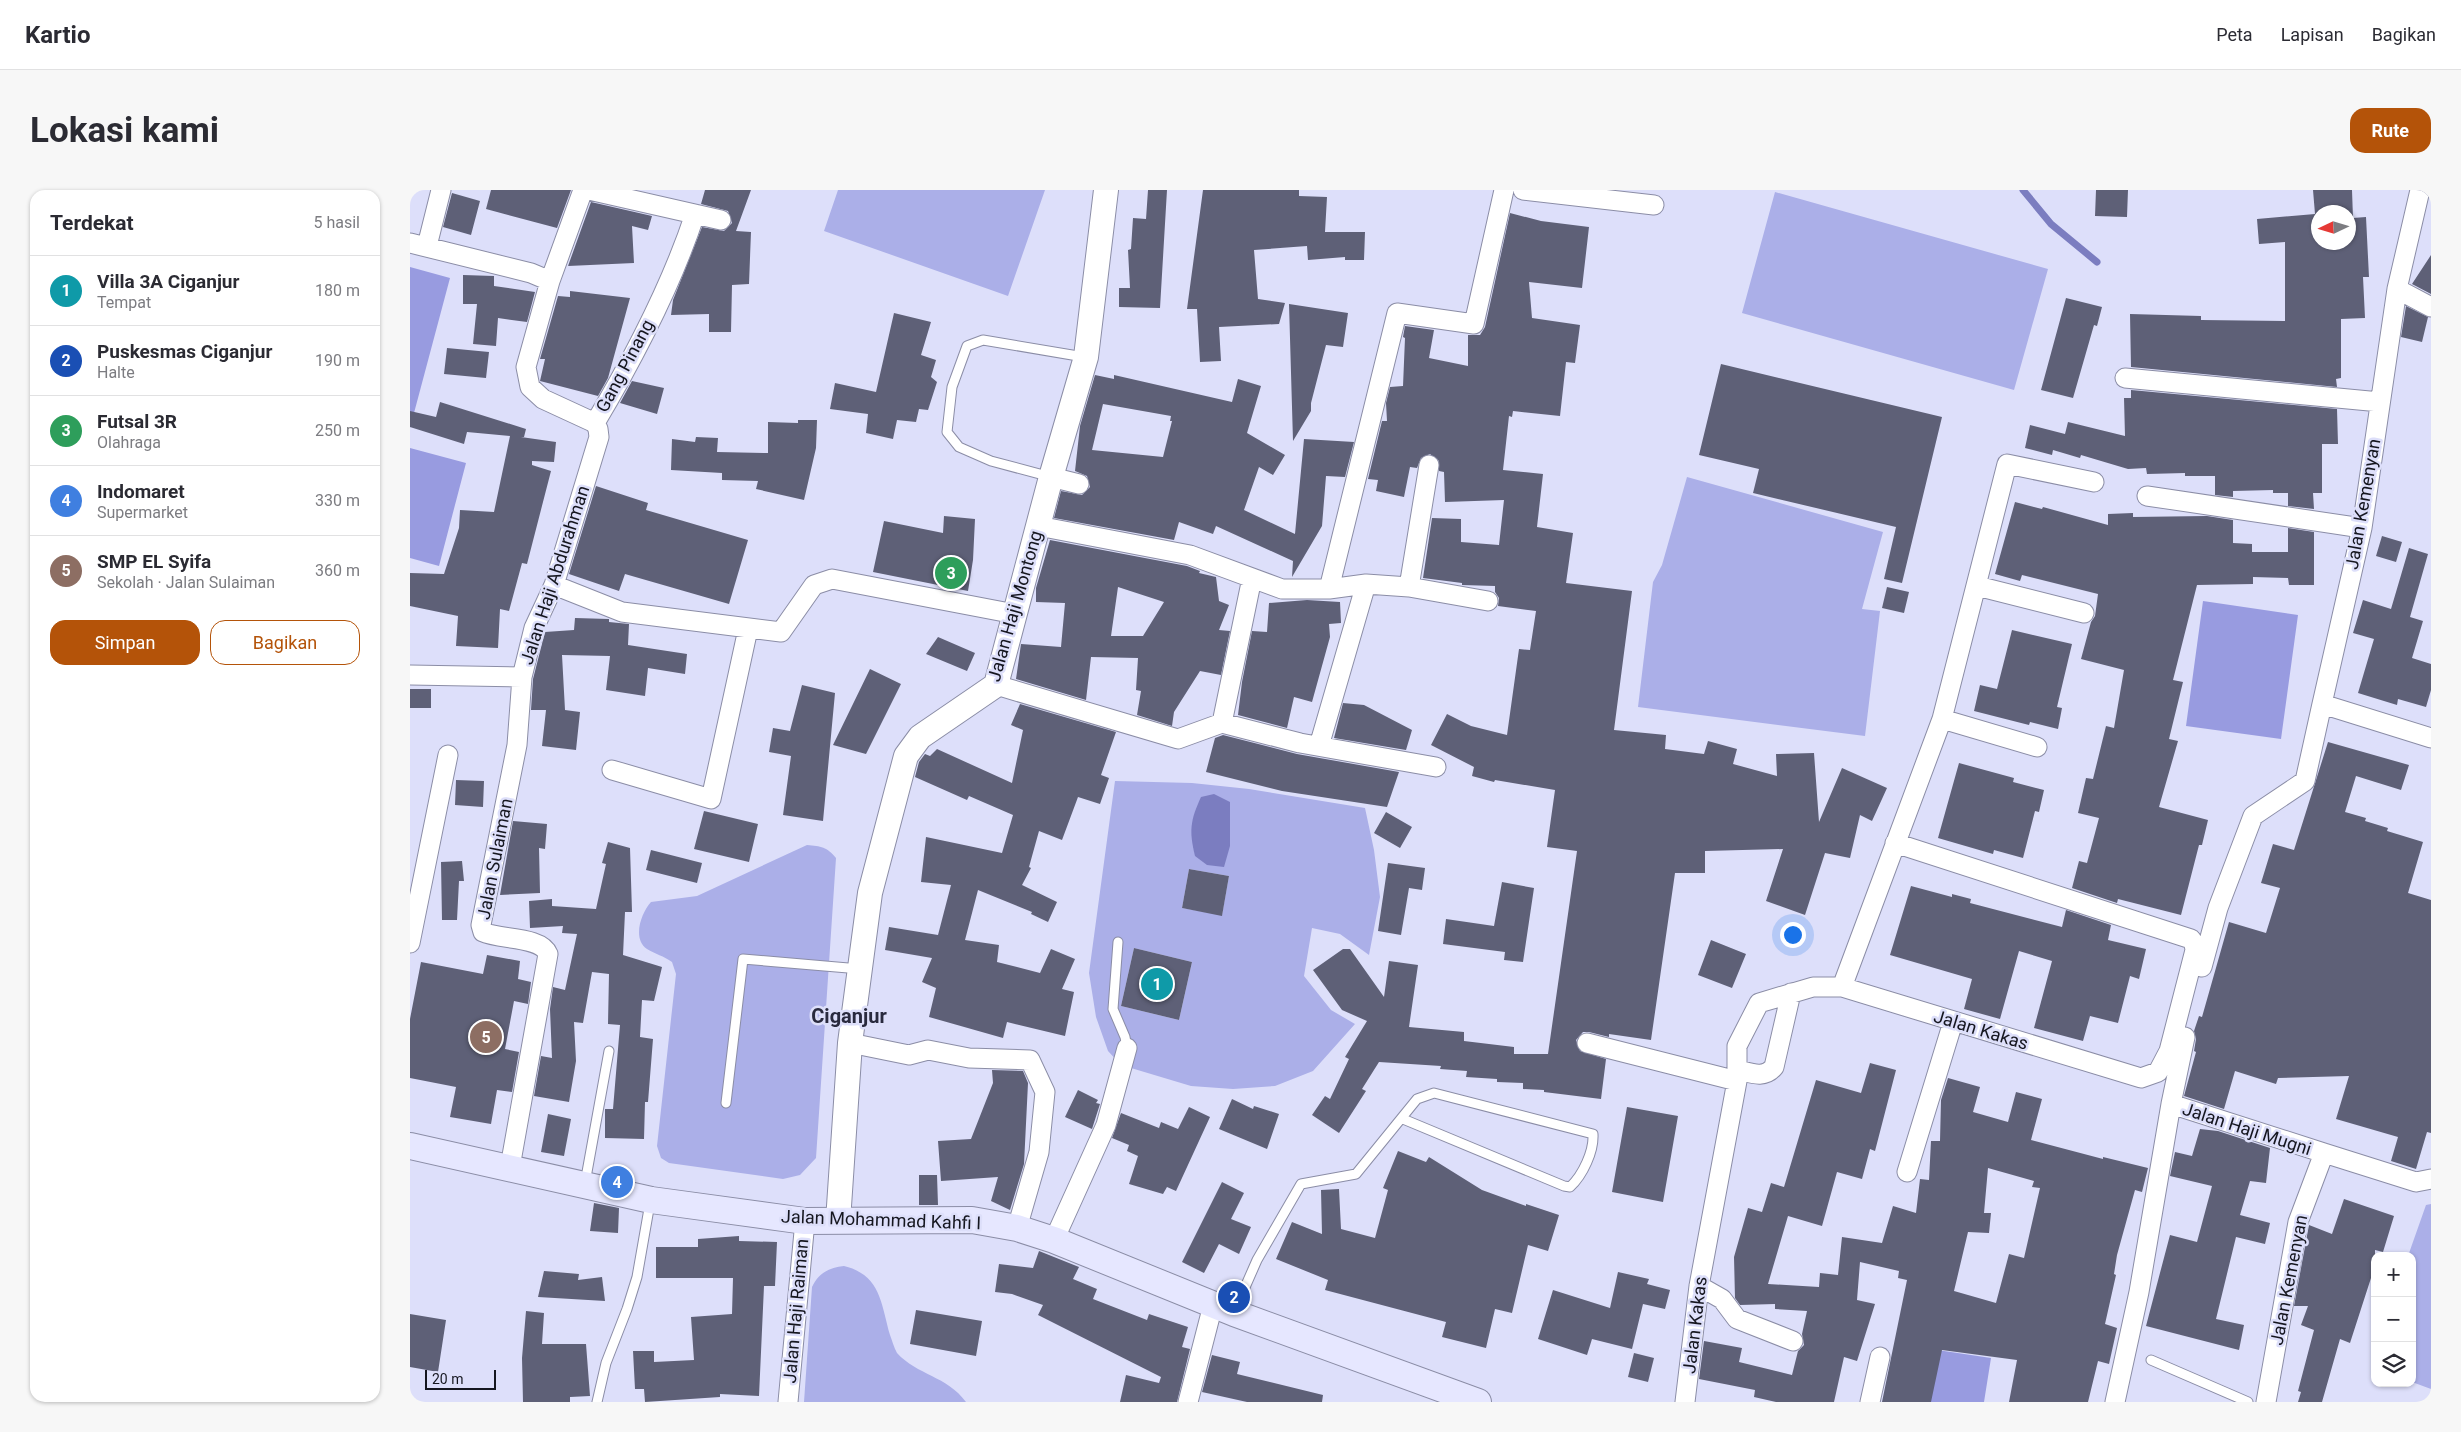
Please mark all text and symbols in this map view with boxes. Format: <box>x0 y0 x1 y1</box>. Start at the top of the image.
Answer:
text: Kartio <box>25 21 91 49</box>
text: Peta <box>2216 24 2253 45</box>
text: Lapisan <box>2281 24 2344 45</box>
text: Bagikan <box>2372 24 2436 45</box>
button: Rute <box>2350 108 2431 153</box>
text: Lokasi kami <box>30 110 219 151</box>
north arrow <box>2311 205 2356 250</box>
text: Terdekat <box>50 211 134 235</box>
text: 5 hasil <box>313 213 360 232</box>
text: Villa 3A Ciganjur <box>97 270 239 293</box>
text: 1 <box>61 281 71 300</box>
text: 180 m <box>315 281 360 300</box>
text: Tempat <box>97 293 151 312</box>
street label: Gang Pinang <box>591 316 658 416</box>
text: Puskesmas Ciganjur <box>97 340 272 363</box>
text: 2 <box>61 351 71 370</box>
text: 190 m <box>315 351 360 370</box>
text: Halte <box>97 363 135 382</box>
text: Futsal 3R <box>97 410 177 433</box>
text: 3 <box>61 421 71 440</box>
text: 250 m <box>315 421 360 440</box>
text: Olahraga <box>97 433 161 452</box>
street label: Jalan Kemenyan <box>2341 437 2384 571</box>
text: Indomaret <box>97 480 185 503</box>
street label: Jalan Haji Abdurahman <box>516 483 593 667</box>
text: 4 <box>61 491 71 510</box>
text: 330 m <box>315 491 360 510</box>
text: Supermarket <box>97 503 188 522</box>
street label: Jalan Haji Montong <box>983 528 1046 684</box>
text: SMP EL Syifa <box>97 550 211 573</box>
pin: 3 <box>935 554 967 592</box>
text: 5 <box>61 561 71 580</box>
text: 360 m <box>315 561 360 580</box>
text: Sekolah · Jalan Sulaiman <box>97 573 275 592</box>
button: Simpan <box>50 620 200 665</box>
button: Bagikan <box>210 620 360 665</box>
street label: Jalan Sulaiman <box>472 797 517 921</box>
your location <box>1780 922 1806 948</box>
pin: 1 <box>1141 965 1173 1003</box>
district label: Ciganjur <box>811 1004 887 1028</box>
street label: Jalan Kakas <box>1931 1005 2031 1054</box>
pin: 5 <box>470 1018 502 1056</box>
street label: Jalan Haji Mugni <box>2180 1098 2314 1159</box>
pin: 4 <box>601 1163 633 1201</box>
street label: Jalan Mohammad Kahfi I <box>781 1206 981 1233</box>
street label: Jalan Kemenyan <box>2266 1213 2311 1347</box>
street label: Jalan Haji Raiman <box>779 1238 812 1384</box>
map controls <box>2371 1252 2416 1387</box>
button: + <box>2371 1252 2416 1297</box>
street label: Jalan Kakas <box>1678 1275 1711 1375</box>
pin: 2 <box>1218 1278 1250 1316</box>
button: − <box>2371 1297 2416 1342</box>
button: layers <box>2371 1342 2416 1387</box>
scale bar <box>425 1367 496 1390</box>
text: 20 m <box>432 1371 464 1387</box>

